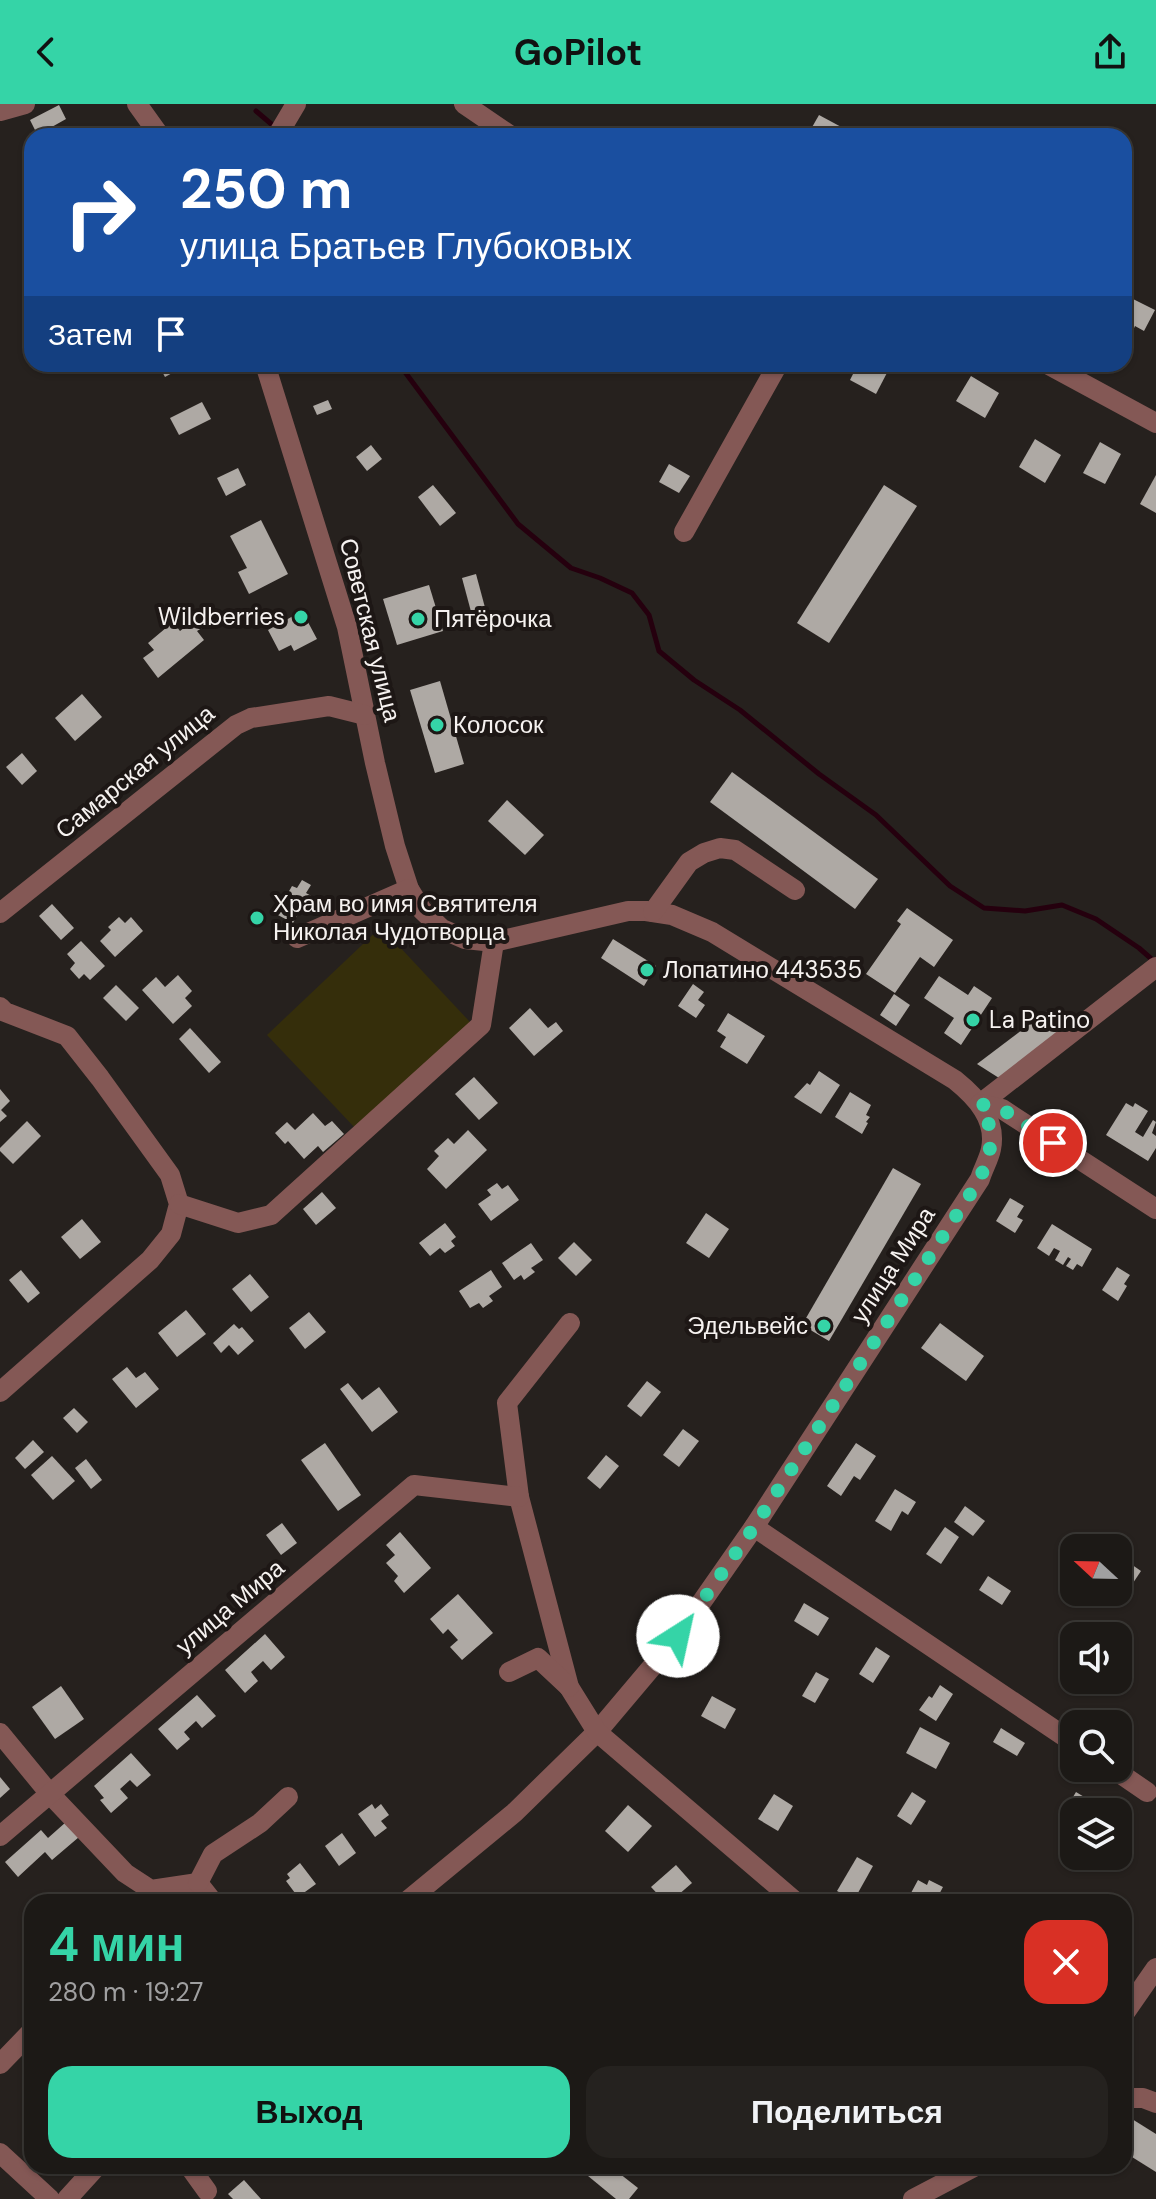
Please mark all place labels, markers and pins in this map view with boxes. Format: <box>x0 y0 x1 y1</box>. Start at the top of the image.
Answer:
place label: Wildberries <box>158 601 285 632</box>
place label: Пятёрочка <box>434 603 552 634</box>
marker: Wildberries <box>292 608 310 626</box>
marker: Пятёрочка <box>409 610 427 628</box>
place label: Колосок <box>453 709 544 740</box>
marker: Колосок <box>428 716 446 734</box>
place label: Храм во имя Святителя Николая Чудотворца <box>273 888 538 947</box>
marker: Храм во имя Святителя Николая Чудотворца <box>248 909 266 927</box>
place label: Лопатино 443535 <box>663 954 862 985</box>
marker: Лопатино 443535 <box>638 961 656 979</box>
place label: La Patino <box>989 1004 1090 1035</box>
marker: La Patino <box>964 1011 982 1029</box>
pin <box>1019 1109 1087 1177</box>
place label: Эдельвейс <box>687 1310 808 1341</box>
marker: Эдельвейс <box>815 1317 833 1335</box>

